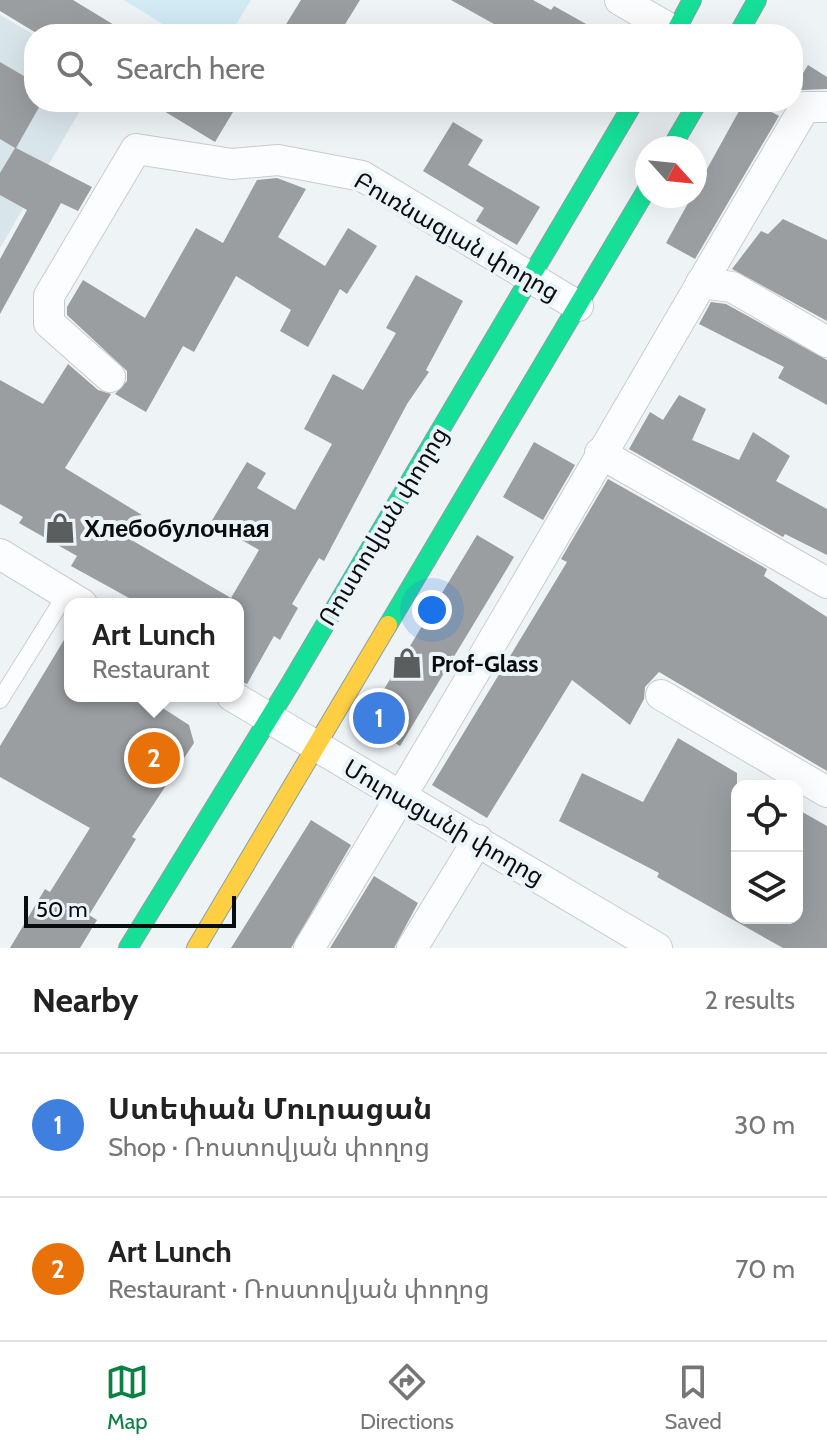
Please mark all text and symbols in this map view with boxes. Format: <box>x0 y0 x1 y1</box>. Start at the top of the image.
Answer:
search box <box>24 24 803 112</box>
icon: search <box>52 46 96 90</box>
text: Search here <box>116 50 265 87</box>
north arrow <box>635 136 707 208</box>
street label: Բուռնազյան փողոց <box>349 165 565 307</box>
street label: Ռոստովյան փողոց <box>312 421 454 631</box>
shop icon: Хлебобулочная <box>43 511 77 545</box>
place label: Хлебобулочная <box>84 514 270 543</box>
your location <box>412 590 452 630</box>
popup <box>64 598 244 702</box>
text: Art Lunch <box>92 616 216 653</box>
shop icon: Prof-Glass <box>390 646 424 680</box>
place label: Prof-Glass <box>431 649 538 678</box>
text: Restaurant <box>92 653 210 685</box>
pin: 1 <box>353 688 405 748</box>
pin: 2 <box>128 728 180 788</box>
street label: Մուրացանի փողոց <box>339 753 549 891</box>
map controls <box>731 780 803 924</box>
button: locate <box>731 780 803 852</box>
button: layers <box>731 852 803 924</box>
scale bar <box>24 892 236 928</box>
text: 50 m <box>36 896 88 923</box>
text: Nearby <box>32 979 139 1021</box>
text: 2 results <box>704 984 795 1016</box>
text: Ստեփան Մուրացան <box>108 1090 432 1127</box>
text: 1 <box>53 1109 63 1141</box>
text: 30 m <box>734 1109 795 1141</box>
text: Shop · Ռոստովյան փողոց <box>108 1131 430 1163</box>
text: Art Lunch <box>108 1233 232 1270</box>
text: 2 <box>51 1253 65 1285</box>
text: 70 m <box>735 1253 795 1285</box>
text: Restaurant · Ռոստովյան փողոց <box>108 1273 490 1305</box>
tab: Map <box>105 1360 149 1435</box>
tab: Directions <box>360 1360 454 1435</box>
tab: Saved <box>665 1360 722 1435</box>

